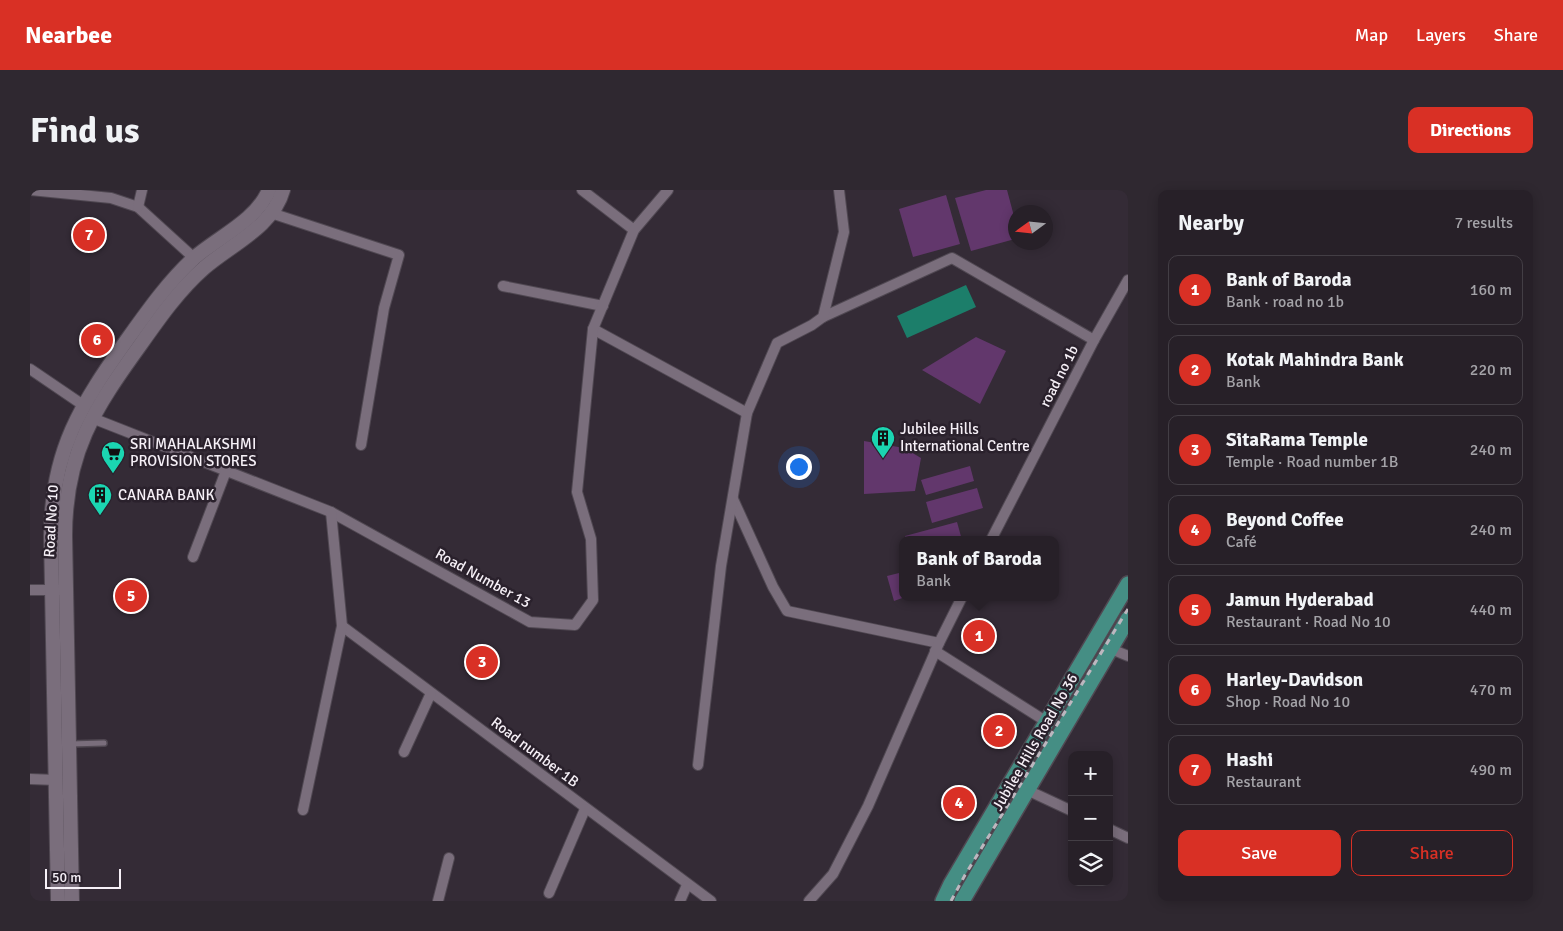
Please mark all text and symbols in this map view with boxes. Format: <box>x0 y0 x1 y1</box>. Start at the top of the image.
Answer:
text: Nearbee <box>25 20 112 50</box>
text: Map <box>1355 24 1388 46</box>
text: Layers <box>1416 24 1466 46</box>
text: Share <box>1494 24 1538 46</box>
button: Directions <box>1408 107 1533 153</box>
text: Find us <box>30 109 140 152</box>
north arrow <box>1008 205 1053 250</box>
text: Nearby <box>1178 210 1244 236</box>
text: 7 results <box>1454 213 1513 233</box>
pin: 7 <box>73 216 105 254</box>
text: Bank of Baroda <box>1226 268 1351 292</box>
text: 1 <box>1191 280 1199 300</box>
text: 160 m <box>1470 280 1512 300</box>
text: Bank · road no 1b <box>1226 292 1344 312</box>
pin: 6 <box>81 321 113 359</box>
street label: road no 1b <box>1036 342 1082 410</box>
text: Kotak Mahindra Bank <box>1226 348 1404 372</box>
text: 2 <box>1191 360 1199 380</box>
text: 220 m <box>1470 360 1512 380</box>
text: Bank <box>1226 372 1261 392</box>
place label: Jubilee Hills International Centre <box>900 420 1030 455</box>
building icon: Jubilee Hills International Centre <box>870 425 896 459</box>
text: SitaRama Temple <box>1226 428 1368 452</box>
place label: SRI MAHALAKSHMI PROVISION STORES <box>130 435 257 470</box>
supermarket icon: SRI MAHALAKSHMI PROVISION STORES <box>100 440 126 474</box>
text: 3 <box>1191 440 1199 460</box>
text: 240 m <box>1470 440 1512 460</box>
text: Temple · Road number 1B <box>1226 452 1398 472</box>
your location <box>786 454 812 480</box>
building icon: CANARA BANK <box>87 482 113 516</box>
street label: Road No 10 <box>40 484 62 558</box>
place label: CANARA BANK <box>118 486 215 504</box>
text: Beyond Coffee <box>1226 508 1344 532</box>
text: 4 <box>1191 520 1199 540</box>
text: 240 m <box>1470 520 1512 540</box>
text: Café <box>1226 532 1257 552</box>
popup <box>899 536 1059 601</box>
street label: Road Number 13 <box>432 544 534 612</box>
text: Bank of Baroda <box>916 547 1042 571</box>
text: Bank <box>916 571 951 591</box>
pin: 5 <box>115 577 147 615</box>
text: Jamun Hyderabad <box>1226 588 1374 612</box>
text: 5 <box>1191 600 1199 620</box>
text: 440 m <box>1470 600 1512 620</box>
text: Restaurant · Road No 10 <box>1226 612 1391 632</box>
pin: 1 <box>963 617 995 655</box>
pin: 3 <box>466 643 498 681</box>
text: Harley-Davidson <box>1226 668 1363 692</box>
street label: Jubilee Hills Road No 36 <box>988 670 1082 814</box>
text: 6 <box>1191 680 1199 700</box>
text: 470 m <box>1470 680 1512 700</box>
text: Shop · Road No 10 <box>1226 692 1350 712</box>
pin: 2 <box>983 712 1015 750</box>
street label: Road number 1B <box>488 713 582 791</box>
text: Hashi <box>1226 748 1273 772</box>
map controls <box>1068 751 1113 886</box>
button: + <box>1068 751 1113 796</box>
text: 7 <box>1191 760 1199 780</box>
text: 490 m <box>1470 760 1512 780</box>
text: Restaurant <box>1226 772 1301 792</box>
pin: 4 <box>943 784 975 822</box>
button: − <box>1068 796 1113 841</box>
button: Save <box>1178 830 1341 876</box>
button: Share <box>1351 830 1513 876</box>
button: layers <box>1068 841 1113 886</box>
scale bar <box>45 866 121 889</box>
text: 50 m <box>52 869 81 886</box>

